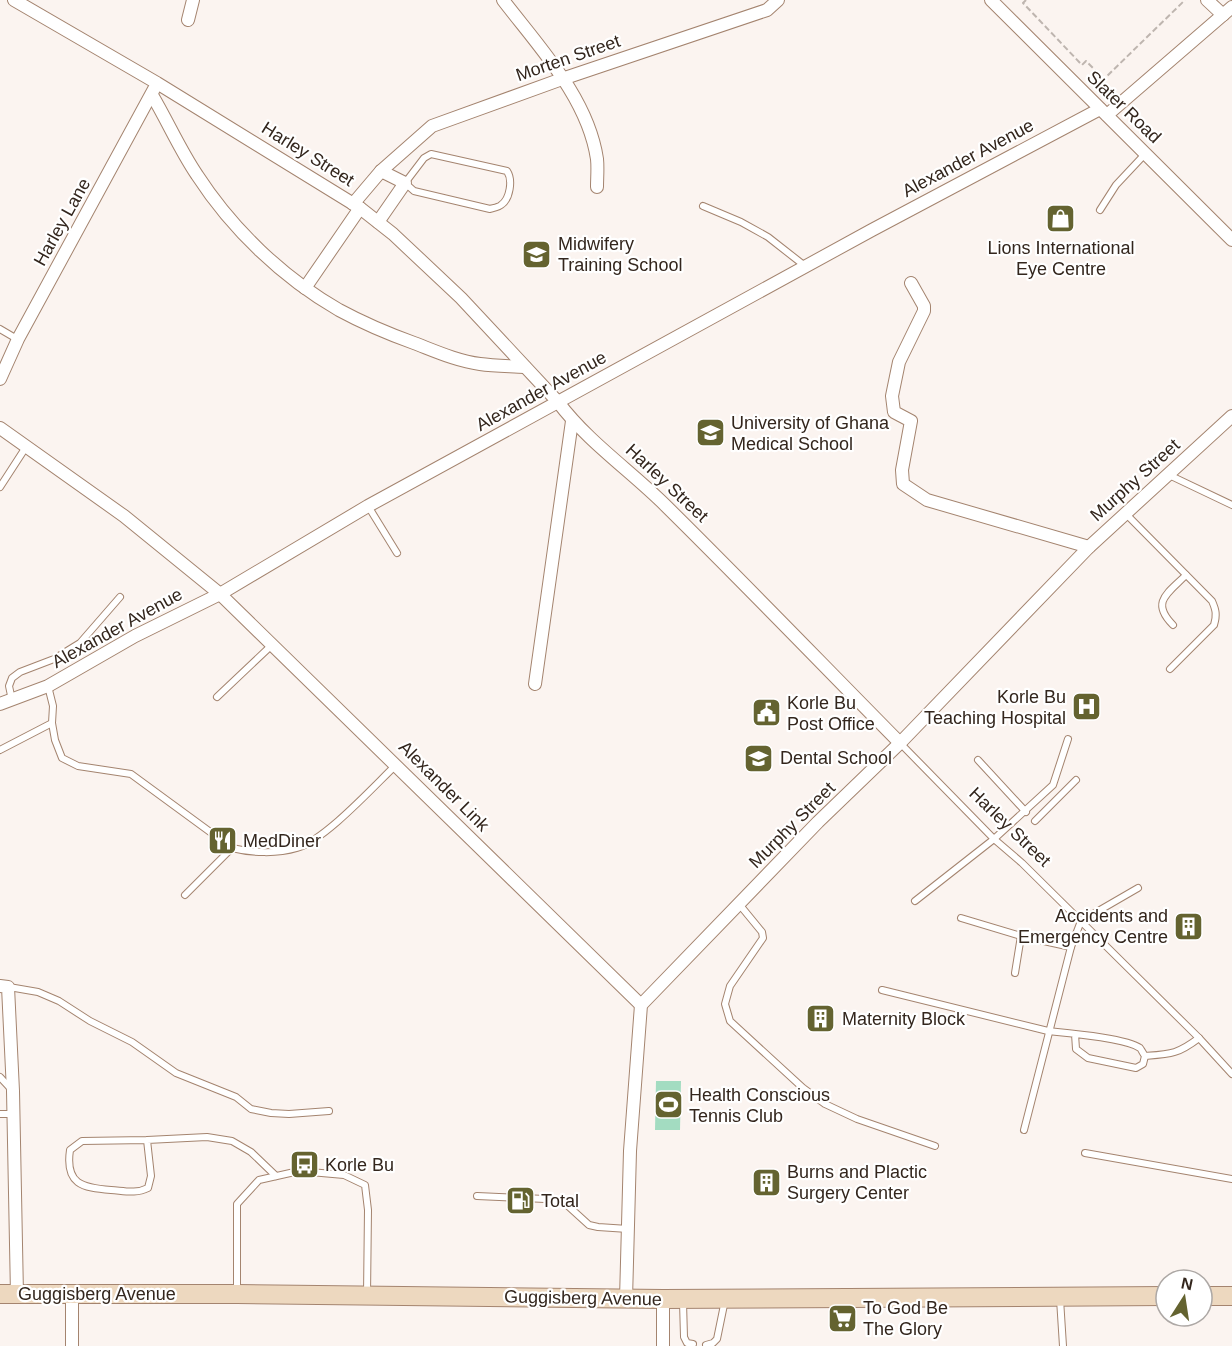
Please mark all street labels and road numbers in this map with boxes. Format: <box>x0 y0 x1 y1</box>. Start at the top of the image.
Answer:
street label: Morten Street <box>513 31 623 85</box>
street label: Slater Road <box>1083 67 1165 147</box>
street label: Alexander Avenue <box>899 115 1037 201</box>
street label: Harley Street <box>258 118 358 190</box>
street label: Harley Lane <box>30 175 94 269</box>
street label: Alexander Avenue <box>472 347 610 435</box>
street label: Murphy Street <box>1086 435 1184 525</box>
street label: Harley Street <box>622 440 712 526</box>
street label: Alexander Avenue <box>48 584 186 672</box>
street label: Alexander Link <box>395 737 494 836</box>
street label: Murphy Street <box>745 778 839 872</box>
street label: Harley Street <box>965 783 1055 871</box>
street label: Guggisberg Avenue <box>18 1284 176 1304</box>
street label: Guggisberg Avenue <box>504 1287 662 1309</box>

